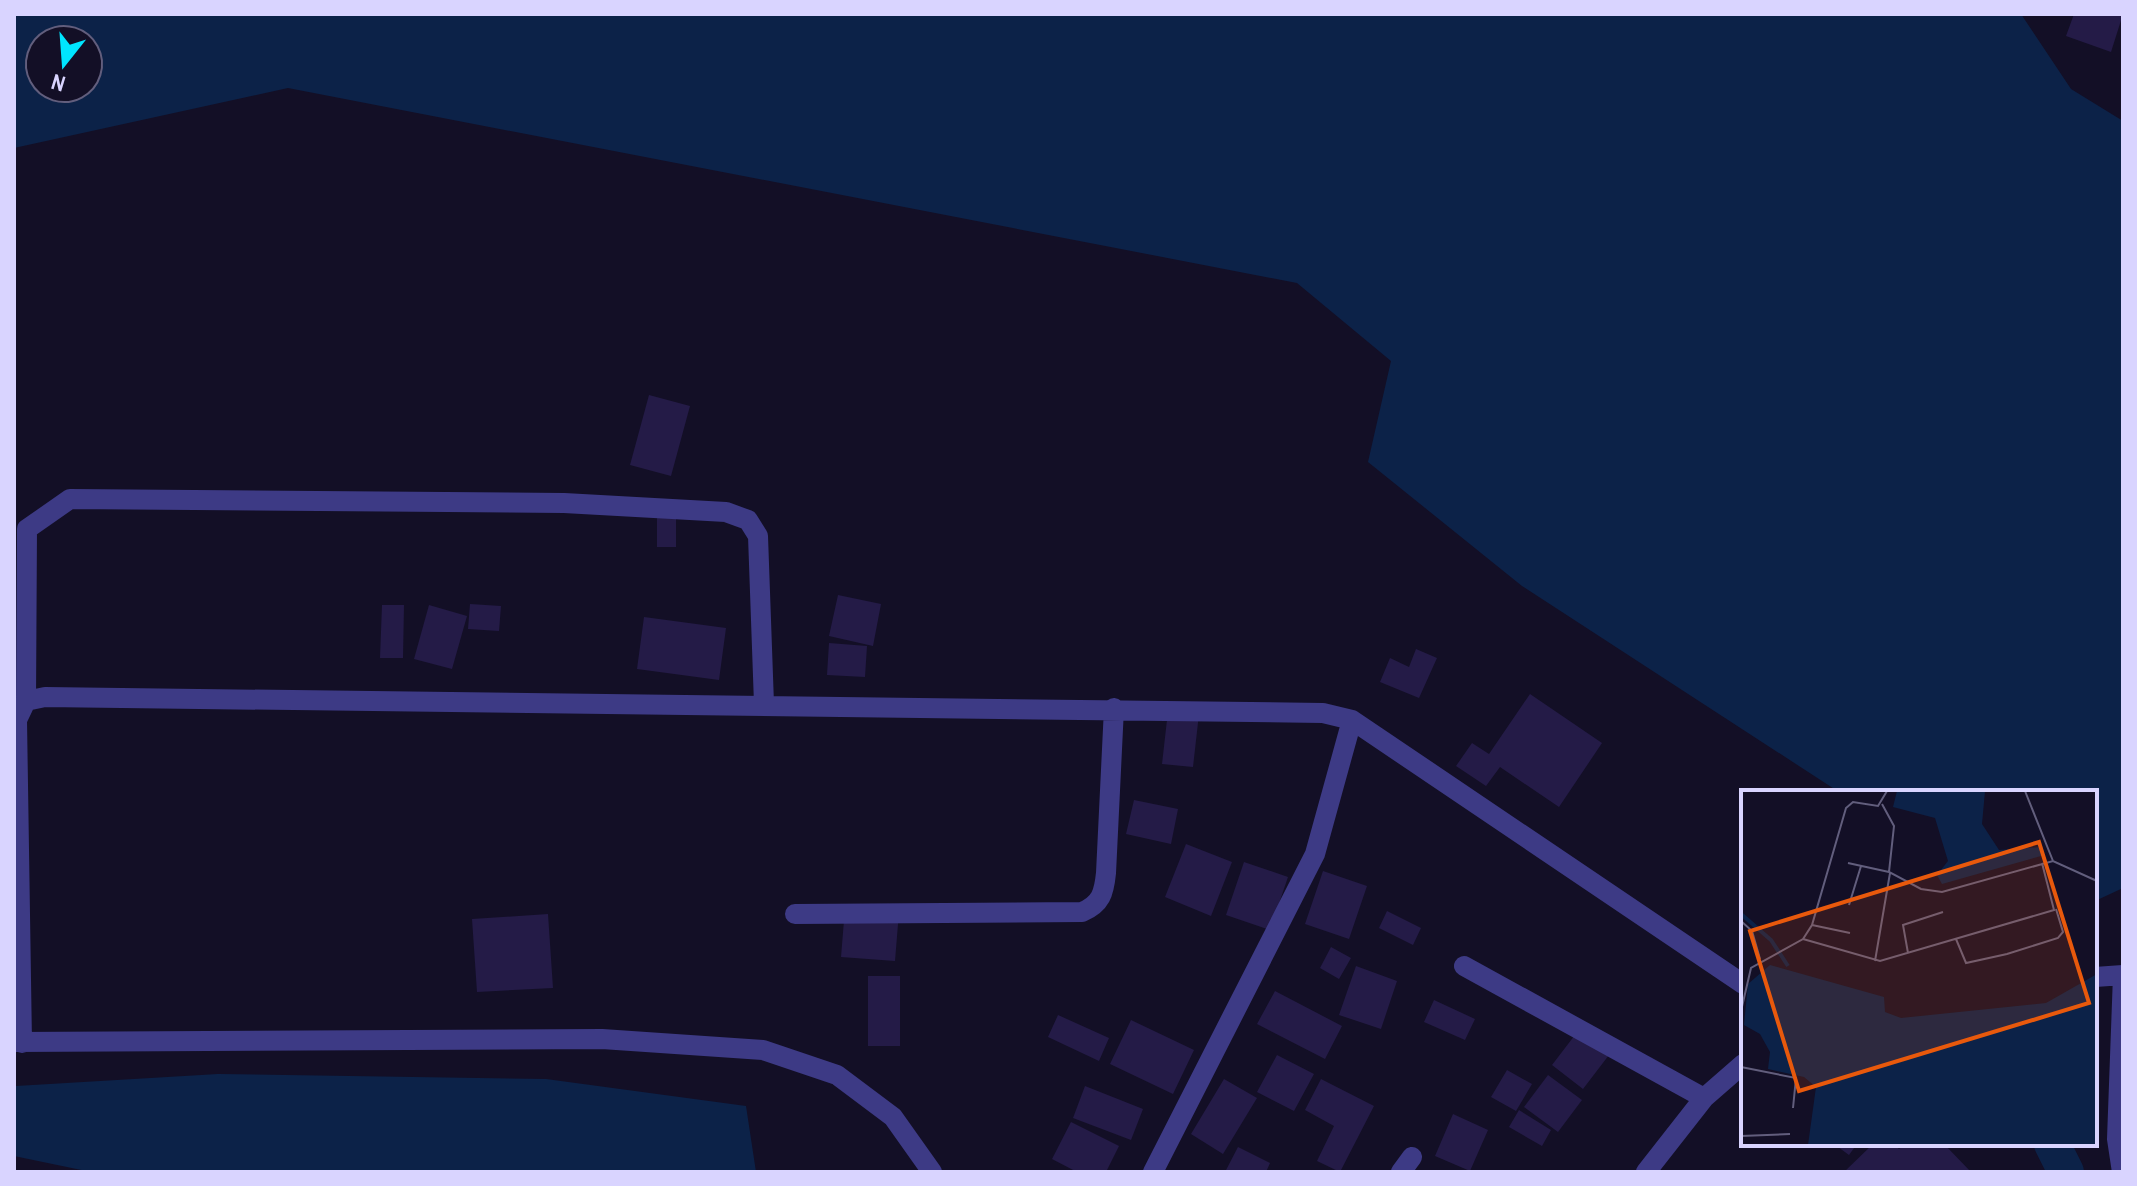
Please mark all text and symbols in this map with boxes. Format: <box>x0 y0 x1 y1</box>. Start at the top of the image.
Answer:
north arrow <box>24 24 104 104</box>
text: N <box>48 67 69 99</box>
inset map <box>1741 790 2097 1146</box>

